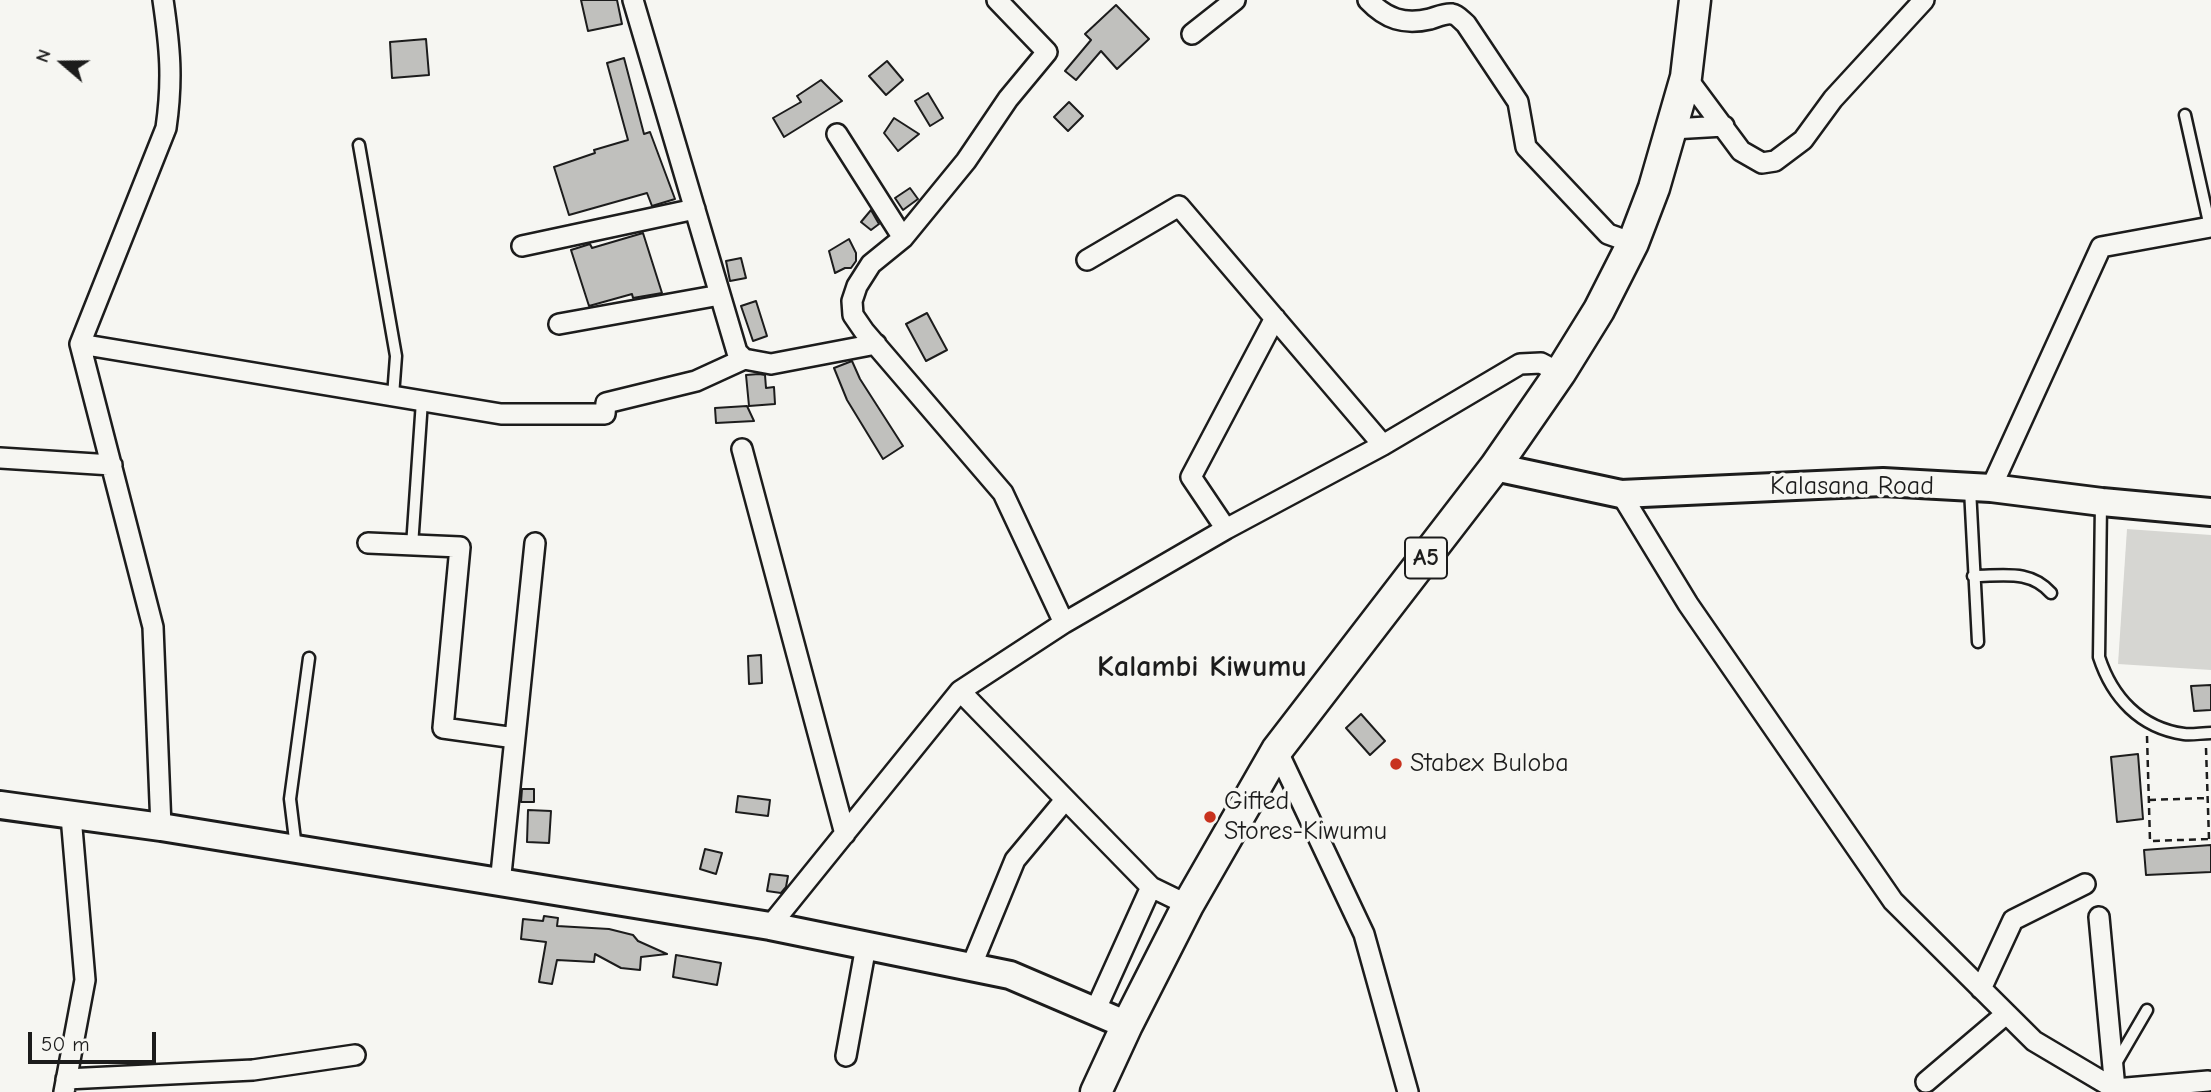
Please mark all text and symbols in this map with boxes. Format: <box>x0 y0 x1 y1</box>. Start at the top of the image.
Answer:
north arrow <box>28 28 98 98</box>
text: N <box>31 46 56 65</box>
street label: Kalasana Road <box>1770 471 1934 503</box>
road number: A5 <box>1405 538 1447 578</box>
district label: Kalambi Kiwumu <box>1097 650 1307 686</box>
place label: Stabex Buloba <box>1410 748 1569 780</box>
marker: Stabex Buloba <box>1388 756 1404 772</box>
place label: Gifted Stores-Kiwumu <box>1224 786 1387 848</box>
marker: Gifted Stores-Kiwumu <box>1202 809 1218 825</box>
scale bar <box>32 1018 159 1062</box>
text: 50 m <box>41 1032 90 1056</box>

